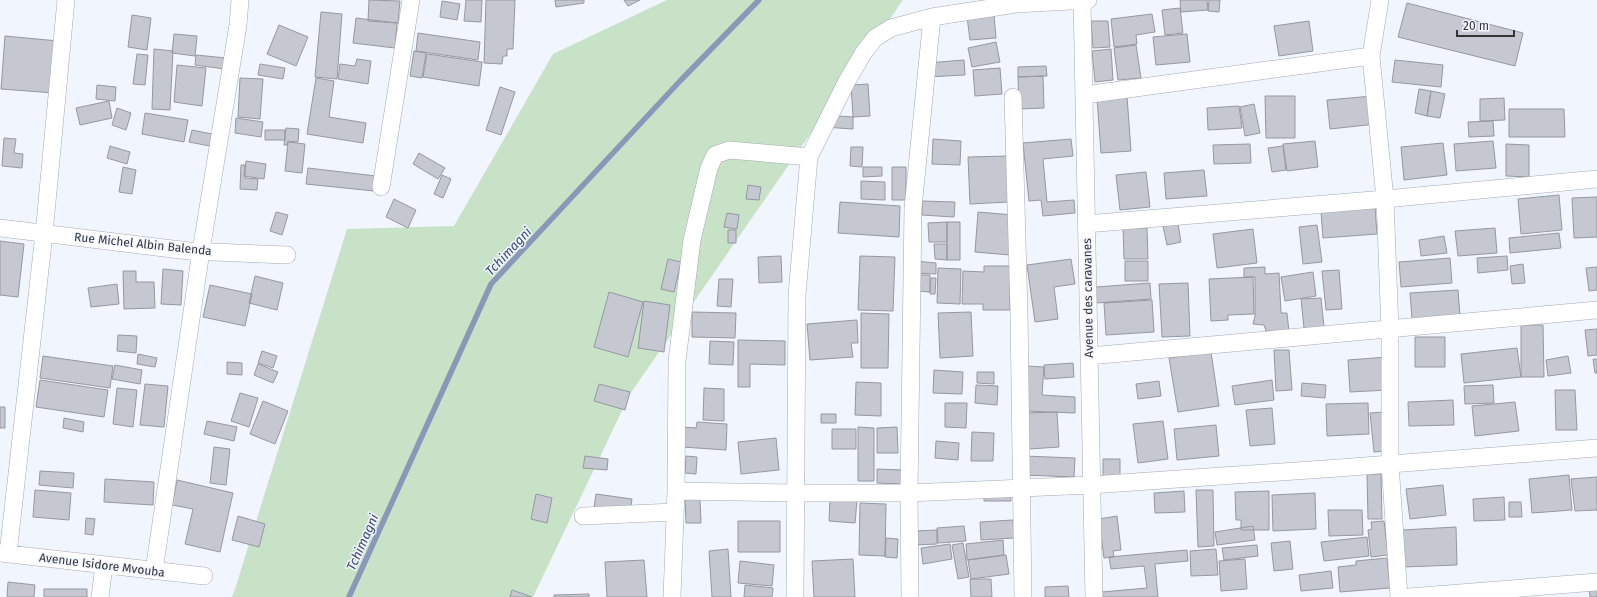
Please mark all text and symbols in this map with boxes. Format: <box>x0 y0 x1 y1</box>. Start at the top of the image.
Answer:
scale bar <box>1457 12 1514 38</box>
text: 20 m <box>1463 19 1489 33</box>
water label: Tchimagni <box>482 224 535 279</box>
street label: Rue Michel Albin Balenda <box>74 230 212 258</box>
street label: Avenue des caravanes <box>1080 238 1096 358</box>
water label: Tchimagni <box>343 511 382 573</box>
street label: Avenue Isidore Mvouba <box>38 550 166 580</box>

